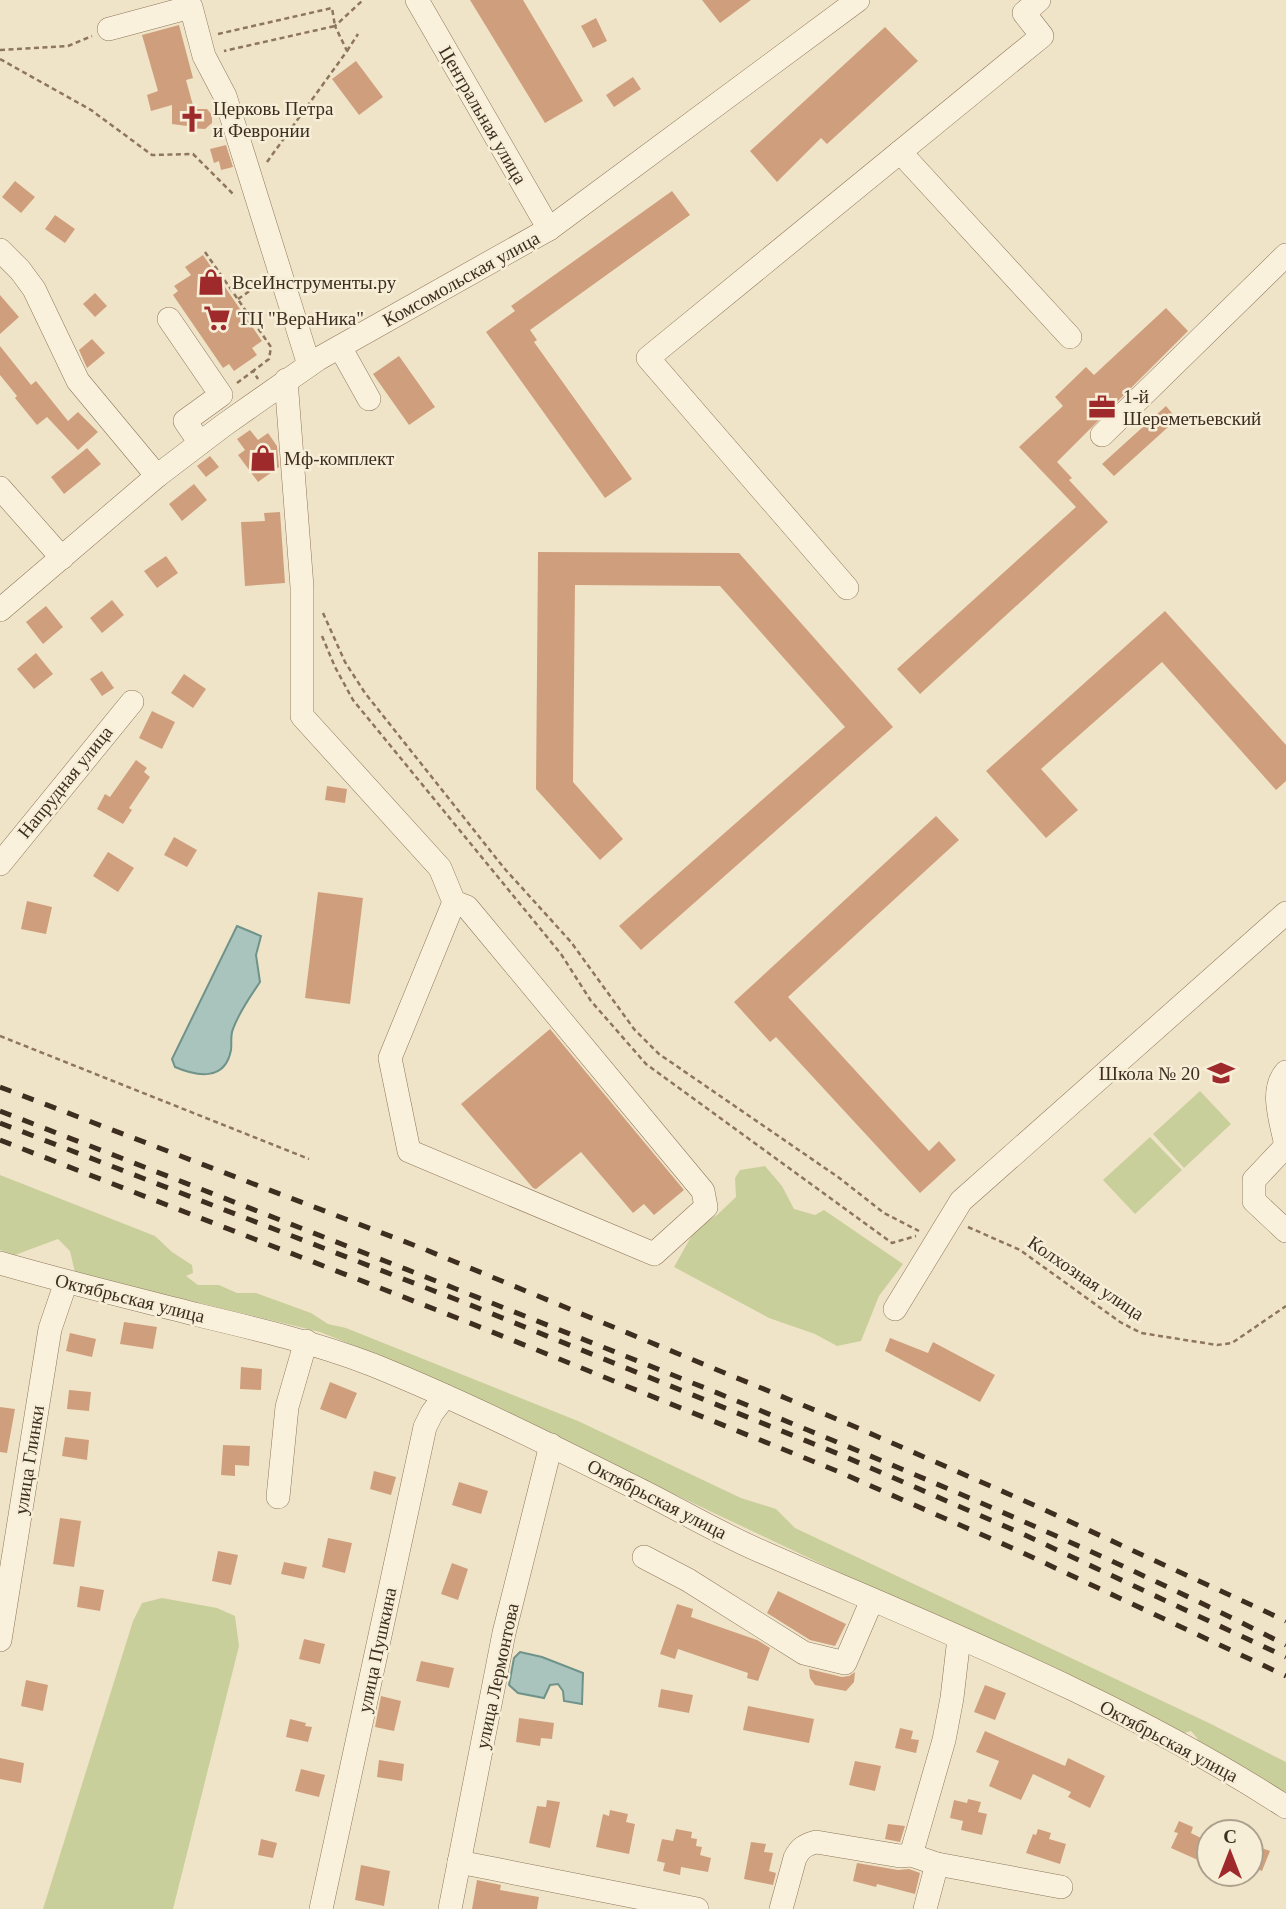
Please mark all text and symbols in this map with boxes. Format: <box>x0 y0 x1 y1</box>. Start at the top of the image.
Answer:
street label: Центральная улица <box>435 42 531 188</box>
place label: Церковь Петра и Февронии <box>213 98 334 141</box>
church icon: Церковь Петра и Февронии <box>177 104 207 134</box>
street label: Комсомольская улица <box>379 227 544 331</box>
shop icon: ВсеИнструменты.ру <box>196 267 226 297</box>
place label: ВсеИнструменты.ру <box>232 272 397 293</box>
supermarket icon: ТЦ "ВераНика" <box>202 303 232 333</box>
place label: ТЦ "ВераНика" <box>238 308 364 329</box>
place label: 1-й Шереметьевский <box>1123 386 1261 429</box>
office icon: 1-й Шереметьевский <box>1087 392 1117 422</box>
shop icon: Мф-комплект <box>248 443 278 473</box>
place label: Мф-комплект <box>284 448 395 469</box>
street label: Напрудная улица <box>13 721 117 842</box>
school or university icon: Школа № 20 <box>1206 1058 1236 1088</box>
place label: Школа № 20 <box>1099 1063 1200 1084</box>
street label: Колхозная улица <box>1024 1231 1148 1325</box>
street label: Октябрьская улица <box>53 1269 208 1327</box>
street label: улица Глинки <box>10 1404 48 1516</box>
street label: Октябрьская улица <box>584 1455 731 1543</box>
street label: улица Пушкина <box>353 1585 401 1715</box>
street label: улица Лермонтова <box>471 1601 523 1751</box>
street label: Октябрьская улица <box>1096 1696 1242 1787</box>
north arrow <box>1195 1818 1265 1888</box>
text: С <box>1223 1826 1237 1847</box>

